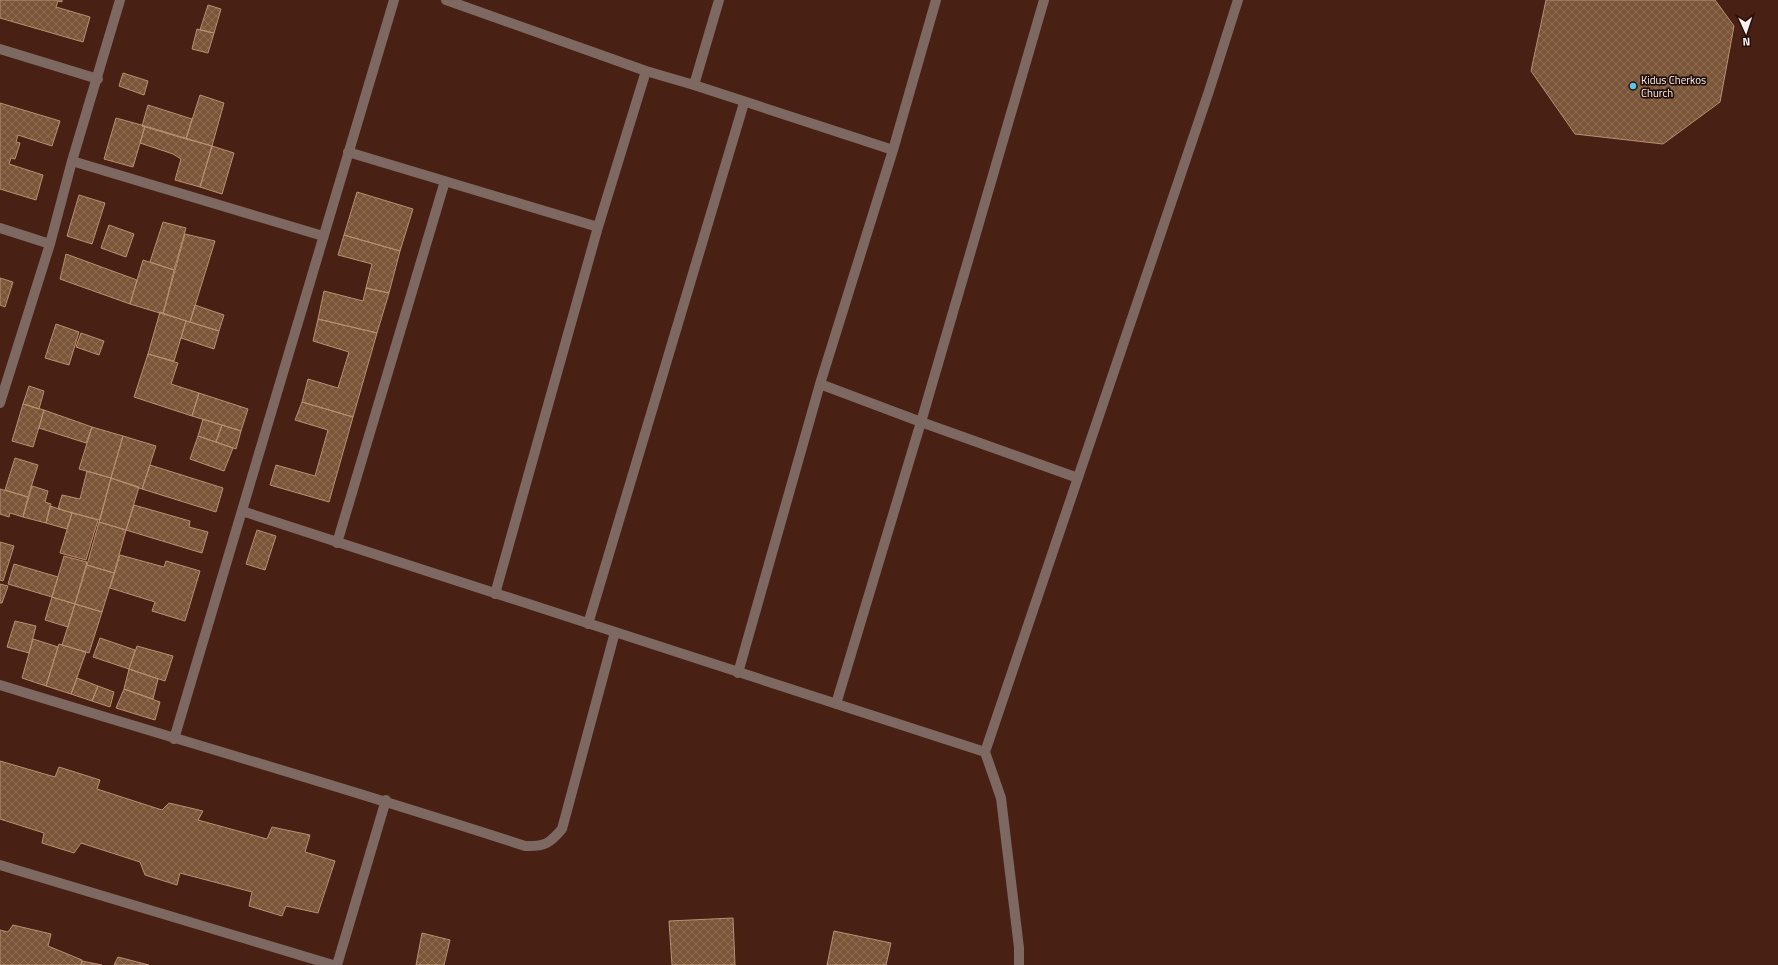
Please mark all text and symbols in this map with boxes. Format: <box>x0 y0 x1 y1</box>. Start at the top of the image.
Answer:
north arrow <box>1726 12 1766 52</box>
text: N <box>1742 34 1751 50</box>
place label: Kidus Cherkos Church <box>1641 72 1706 101</box>
marker: Kidus Cherkos Church <box>1628 81 1638 91</box>

